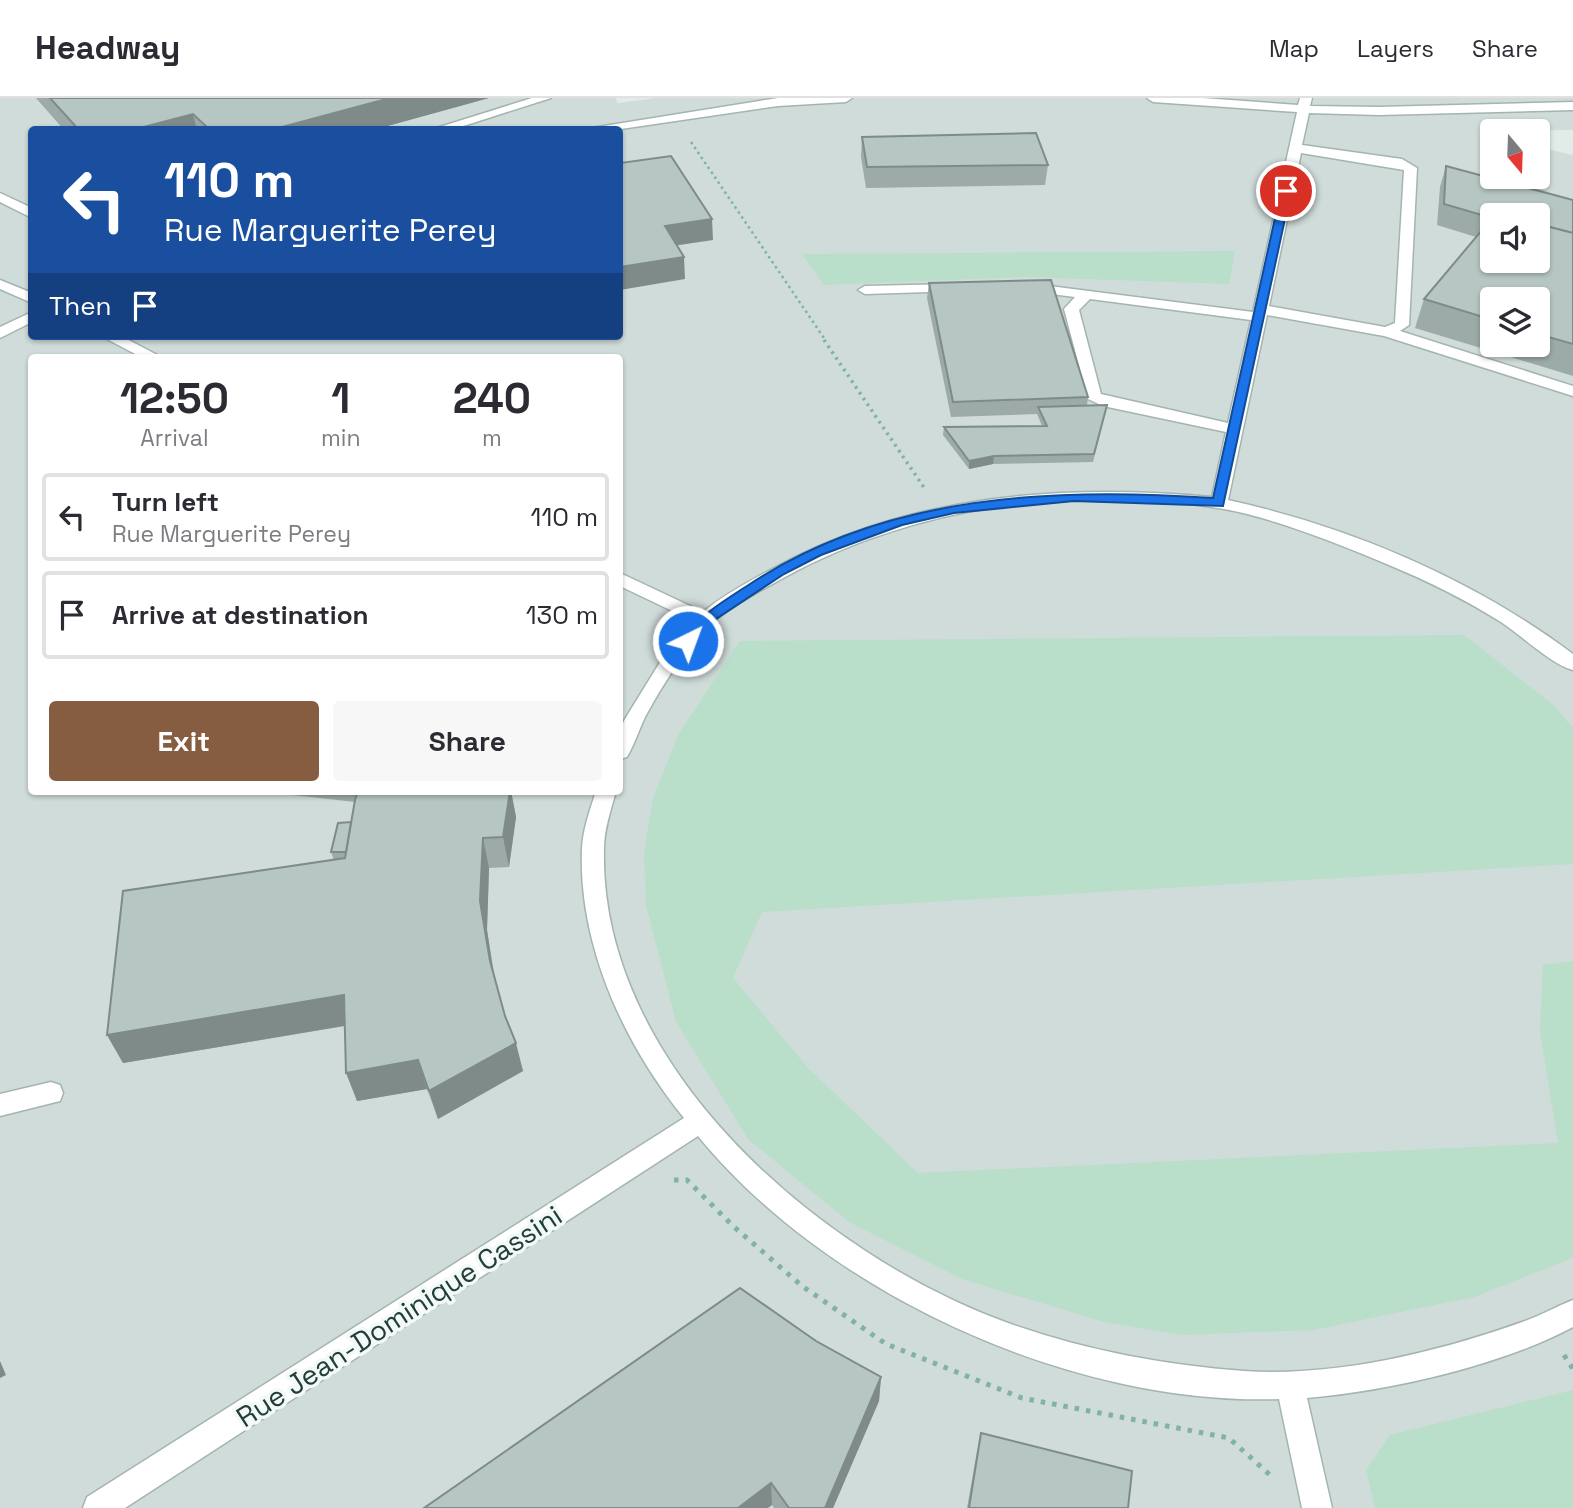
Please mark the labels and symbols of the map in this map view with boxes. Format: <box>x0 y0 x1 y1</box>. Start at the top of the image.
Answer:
north arrow <box>1480 119 1550 189</box>
pin <box>1256 161 1316 221</box>
position arrow <box>651 604 725 678</box>
street label: Rue Jean-Dominique Cassini <box>229 1197 569 1435</box>

